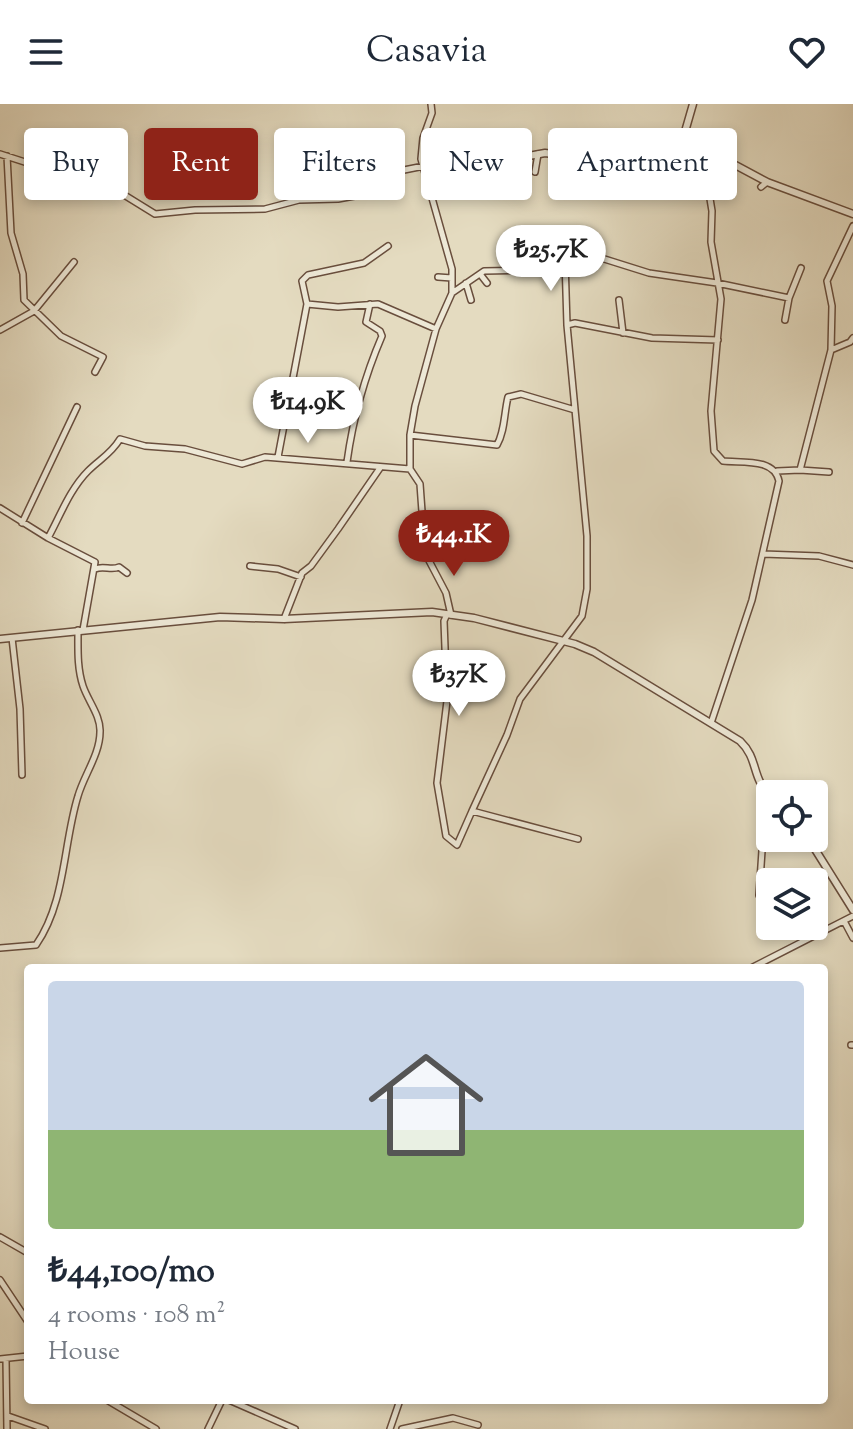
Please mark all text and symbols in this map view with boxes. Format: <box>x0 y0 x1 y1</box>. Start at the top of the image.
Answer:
text: Casavia <box>366 26 487 78</box>
icon: menu <box>24 30 68 74</box>
icon: heart <box>785 30 829 74</box>
chip: Buy <box>24 128 128 200</box>
chip: Rent <box>144 128 258 200</box>
chip: Filters <box>274 128 405 200</box>
chip: New <box>421 128 532 200</box>
chip: Apartment <box>548 128 737 200</box>
pin: ₺25.7K <box>486 225 616 293</box>
text: ₺25.7K <box>514 232 588 269</box>
pin: ₺14.9K <box>243 377 373 445</box>
text: ₺14.9K <box>271 384 345 421</box>
pin: ₺44.1K <box>389 510 519 578</box>
text: ₺44.1K <box>416 517 492 554</box>
pin: ₺37K <box>412 650 506 718</box>
text: ₺37K <box>430 657 488 694</box>
map controls <box>756 780 828 940</box>
button: locate <box>756 780 828 852</box>
button: layers <box>756 868 828 940</box>
icon: home <box>354 1033 498 1177</box>
text: ₺44,100/mo <box>48 1248 215 1297</box>
text: 4 rooms · 108 m² <box>48 1297 225 1334</box>
text: House <box>48 1334 120 1371</box>

